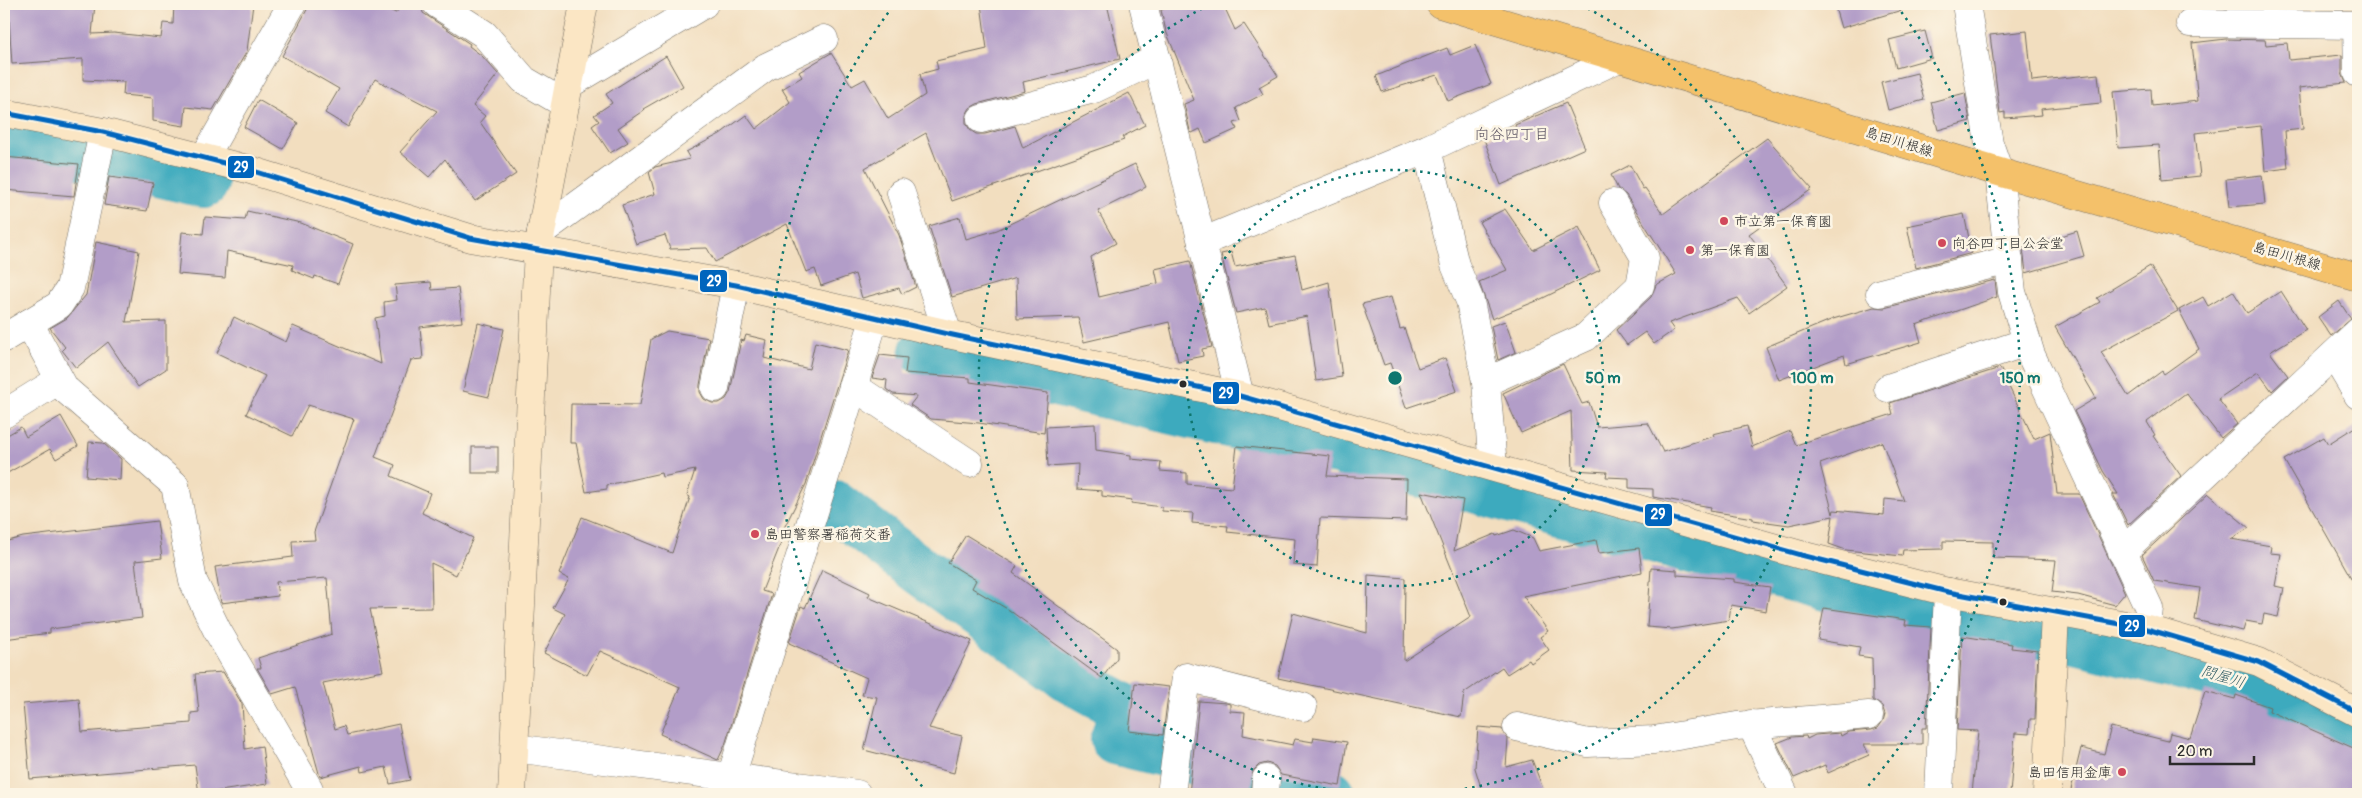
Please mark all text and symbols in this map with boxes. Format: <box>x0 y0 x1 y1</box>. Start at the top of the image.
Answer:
street label: 島田川根線 <box>1863 124 1935 160</box>
district label: 向谷四丁目 <box>1474 125 1550 144</box>
line badge: 29 <box>227 155 255 179</box>
text: 29 <box>233 159 249 176</box>
place label: 市立第一保育園 <box>1734 213 1832 230</box>
marker: 市立第一保育園 <box>1718 215 1730 227</box>
place label: 向谷四丁目公会堂 <box>1952 235 2064 252</box>
marker: 向谷四丁目公会堂 <box>1936 237 1948 249</box>
street label: 島田川根線 <box>2251 238 2323 274</box>
place label: 第一保育園 <box>1700 242 1770 259</box>
marker: 第一保育園 <box>1684 244 1696 256</box>
line badge: 29 <box>699 269 728 293</box>
text: 29 <box>706 273 722 290</box>
centre of rings <box>1386 369 1404 387</box>
text: 50 m <box>1586 369 1620 388</box>
text: 100 m <box>1791 369 1833 388</box>
text: 150 m <box>2000 369 2040 388</box>
unlabelled marker <box>1178 379 1188 389</box>
line badge: 29 <box>1212 381 1240 405</box>
text: 29 <box>1218 385 1234 402</box>
line badge: 29 <box>1644 503 1673 527</box>
text: 29 <box>1650 506 1666 523</box>
place label: 島田警察署稲荷交番 <box>765 526 891 543</box>
marker: 島田警察署稲荷交番 <box>749 528 761 540</box>
unlabelled marker <box>1998 597 2008 607</box>
line badge: 29 <box>2118 614 2146 638</box>
text: 29 <box>2124 618 2140 635</box>
water label: 問屋川 <box>2199 661 2247 693</box>
scale bar <box>2170 733 2253 765</box>
text: 20 m <box>2177 742 2212 761</box>
place label: 島田信用金庫 <box>2028 764 2112 781</box>
marker: 島田信用金庫 <box>2116 766 2128 778</box>

